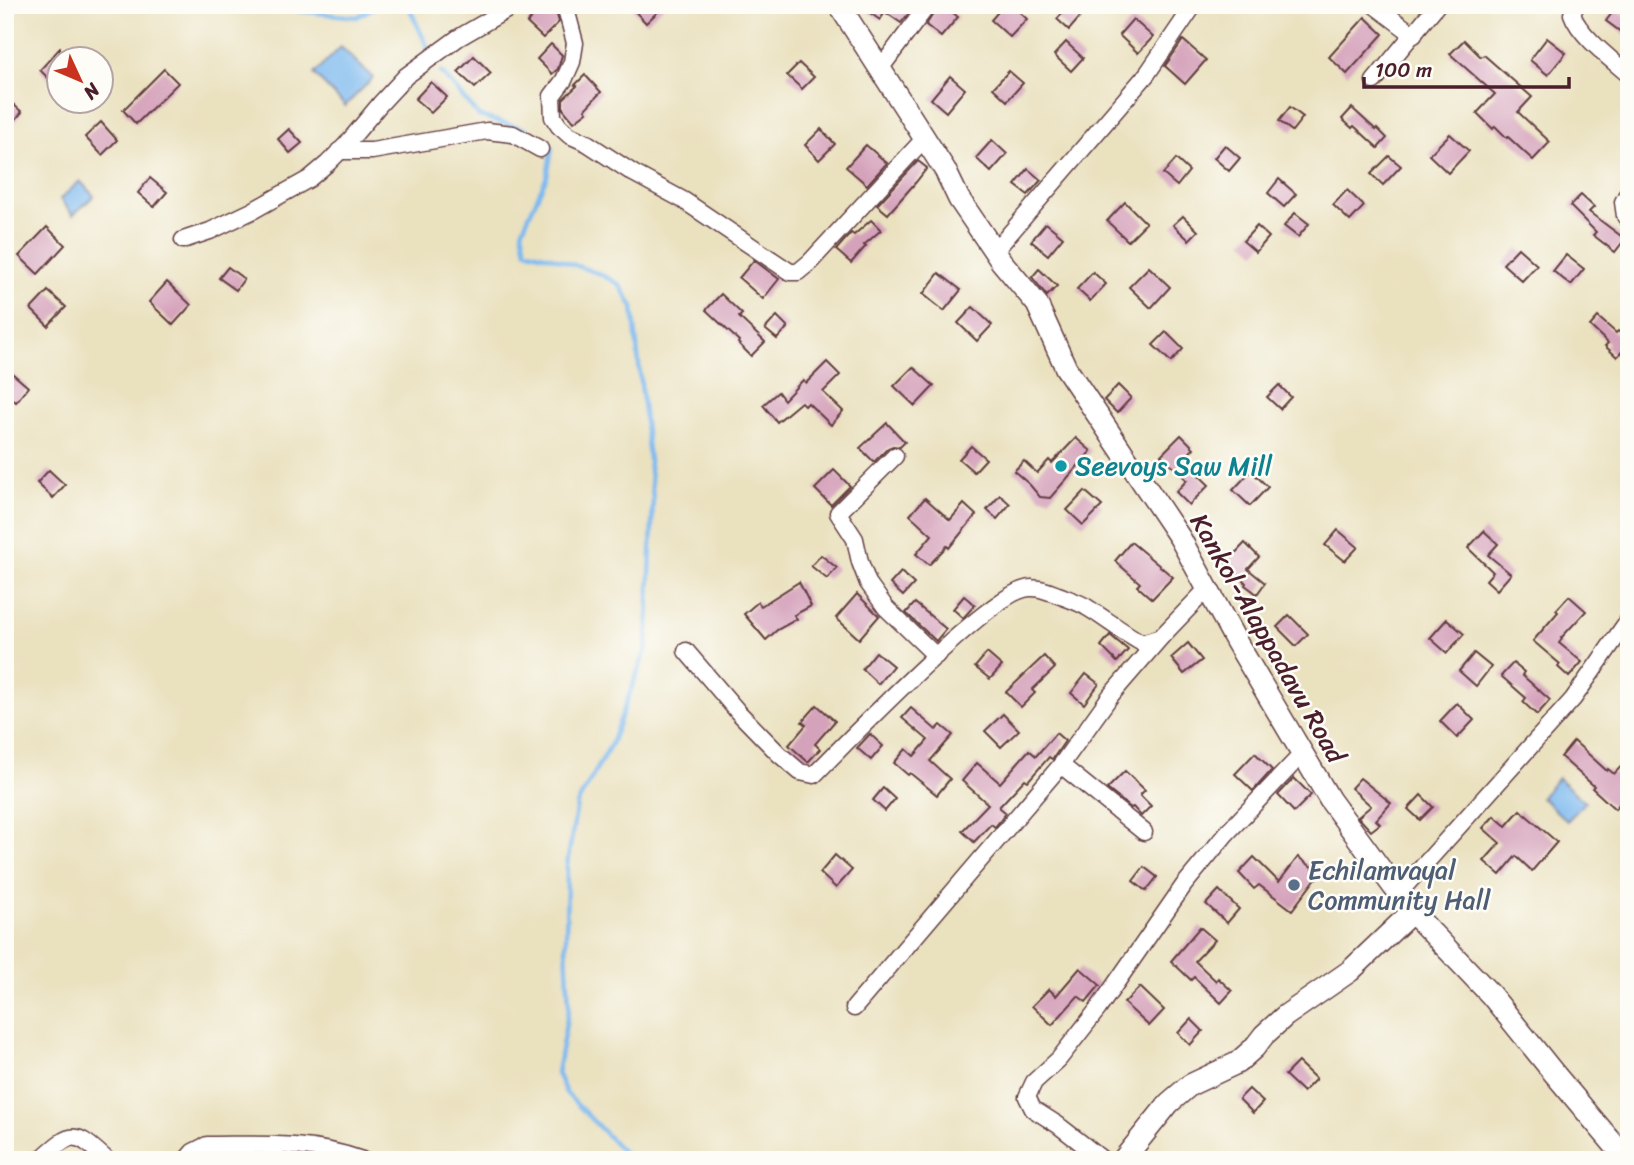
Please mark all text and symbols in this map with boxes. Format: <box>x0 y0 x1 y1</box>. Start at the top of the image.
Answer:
north arrow <box>46 46 116 116</box>
scale bar <box>1364 46 1569 90</box>
text: 100 m <box>1375 51 1432 89</box>
text: N <box>75 75 109 108</box>
place label: Seevoys Saw Mill <box>1075 443 1273 489</box>
marker: Seevoys Saw Mill <box>1053 458 1069 474</box>
street label: Kankol-Alappadavu Road <box>1177 504 1360 774</box>
place label: Echilamvayal Community Hall <box>1308 847 1491 923</box>
marker: Echilamvayal Community Hall <box>1286 877 1302 893</box>

